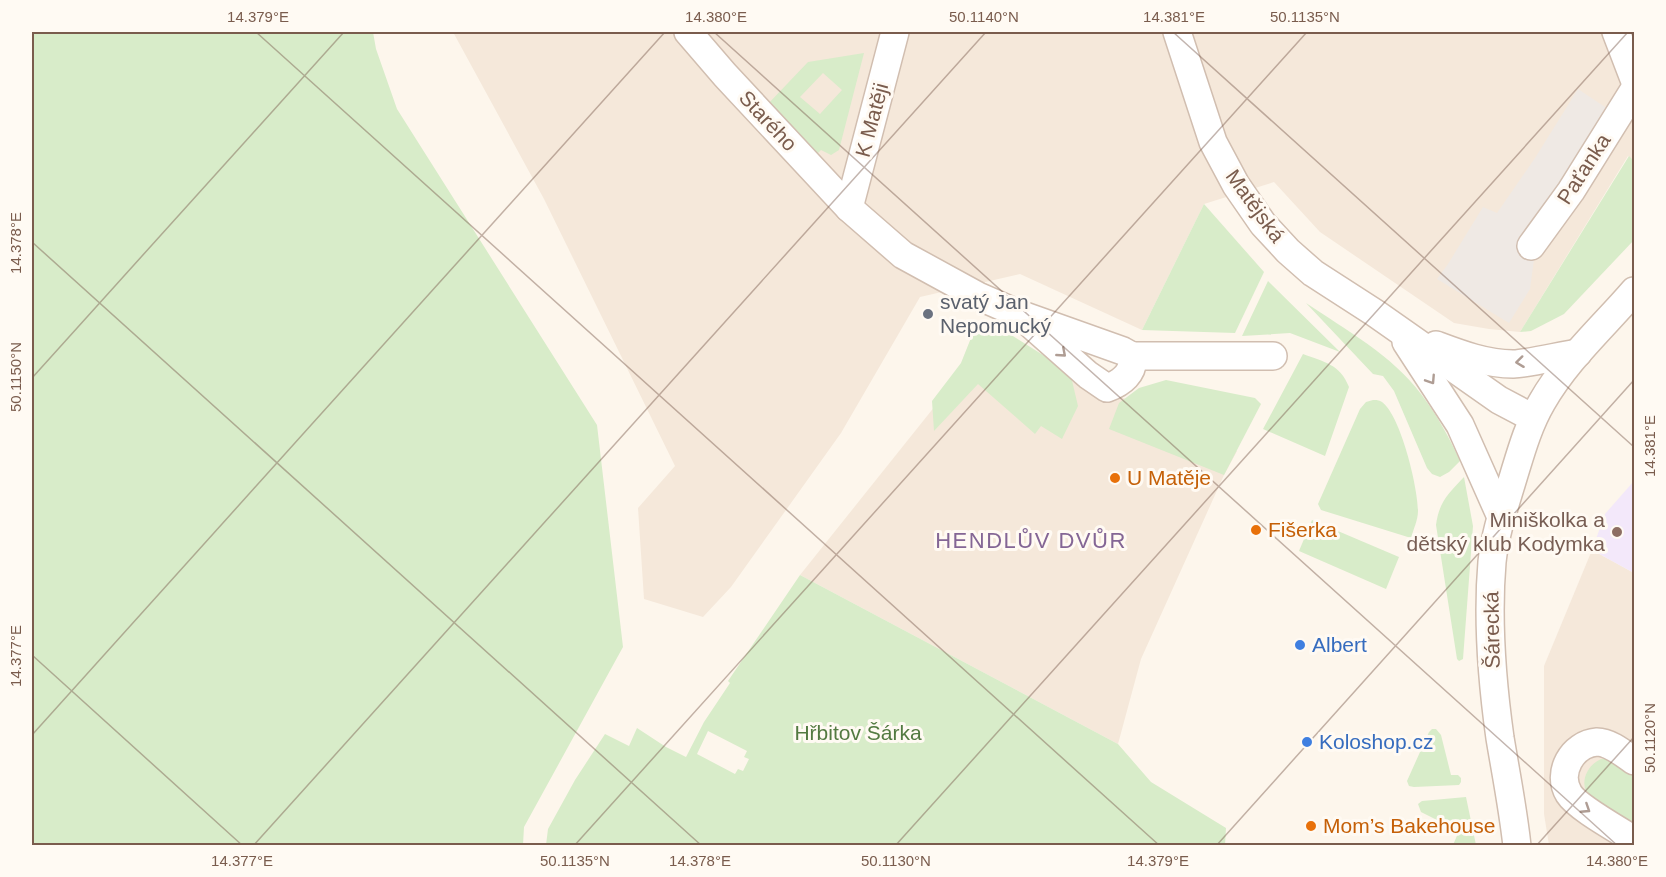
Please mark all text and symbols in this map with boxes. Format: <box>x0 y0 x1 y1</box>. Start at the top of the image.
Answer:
text: 14.379°E <box>227 8 289 25</box>
text: 14.380°E <box>685 8 747 25</box>
text: 50.1140°N <box>949 8 1019 25</box>
text: 14.381°E <box>1143 8 1205 25</box>
text: 50.1135°N <box>1270 8 1340 25</box>
street label: K Matěji <box>851 80 892 159</box>
street label: Starého <box>735 86 802 155</box>
street label: Paťanka <box>1552 129 1615 208</box>
street label: Matějská <box>1221 165 1290 247</box>
text: 14.378°E <box>7 212 24 274</box>
place label: svatý Jan Nepomucký <box>940 290 1051 337</box>
marker: svatý Jan Nepomucký <box>921 307 935 321</box>
text: 50.1150°N <box>7 342 24 412</box>
one-way arrow <box>1055 346 1066 357</box>
one-way arrow <box>1515 355 1525 368</box>
one-way arrow <box>1424 373 1435 384</box>
text: 14.381°E <box>1641 415 1658 477</box>
place label: U Matěje <box>1127 466 1211 489</box>
marker: U Matěje <box>1108 471 1122 485</box>
place label: Miniškolka a dětský klub Kodymka <box>1407 508 1605 555</box>
place label: Fišerka <box>1268 518 1337 541</box>
marker: Fišerka <box>1249 523 1263 537</box>
marker: Miniškolka a dětský klub Kodymka <box>1610 525 1624 539</box>
district label: HENDLŮV DVŮR <box>935 528 1127 553</box>
street label: Šárecká <box>1479 591 1504 669</box>
text: 14.377°E <box>7 625 24 687</box>
place label: Albert <box>1312 633 1367 656</box>
marker: Albert <box>1293 638 1307 652</box>
text: 50.1120°N <box>1641 703 1658 773</box>
park label: Hřbitov Šárka <box>794 721 922 744</box>
place label: Koloshop.cz <box>1319 730 1433 753</box>
marker: Koloshop.cz <box>1300 735 1314 749</box>
one-way arrow <box>1579 801 1590 812</box>
place label: Mom’s Bakehouse <box>1323 814 1495 837</box>
marker: Mom’s Bakehouse <box>1304 819 1318 833</box>
text: 14.377°E <box>211 852 273 869</box>
text: 50.1135°N <box>540 852 610 869</box>
text: 14.378°E <box>669 852 731 869</box>
text: 50.1130°N <box>861 852 931 869</box>
text: 14.379°E <box>1127 852 1189 869</box>
text: 14.380°E <box>1586 852 1648 869</box>

